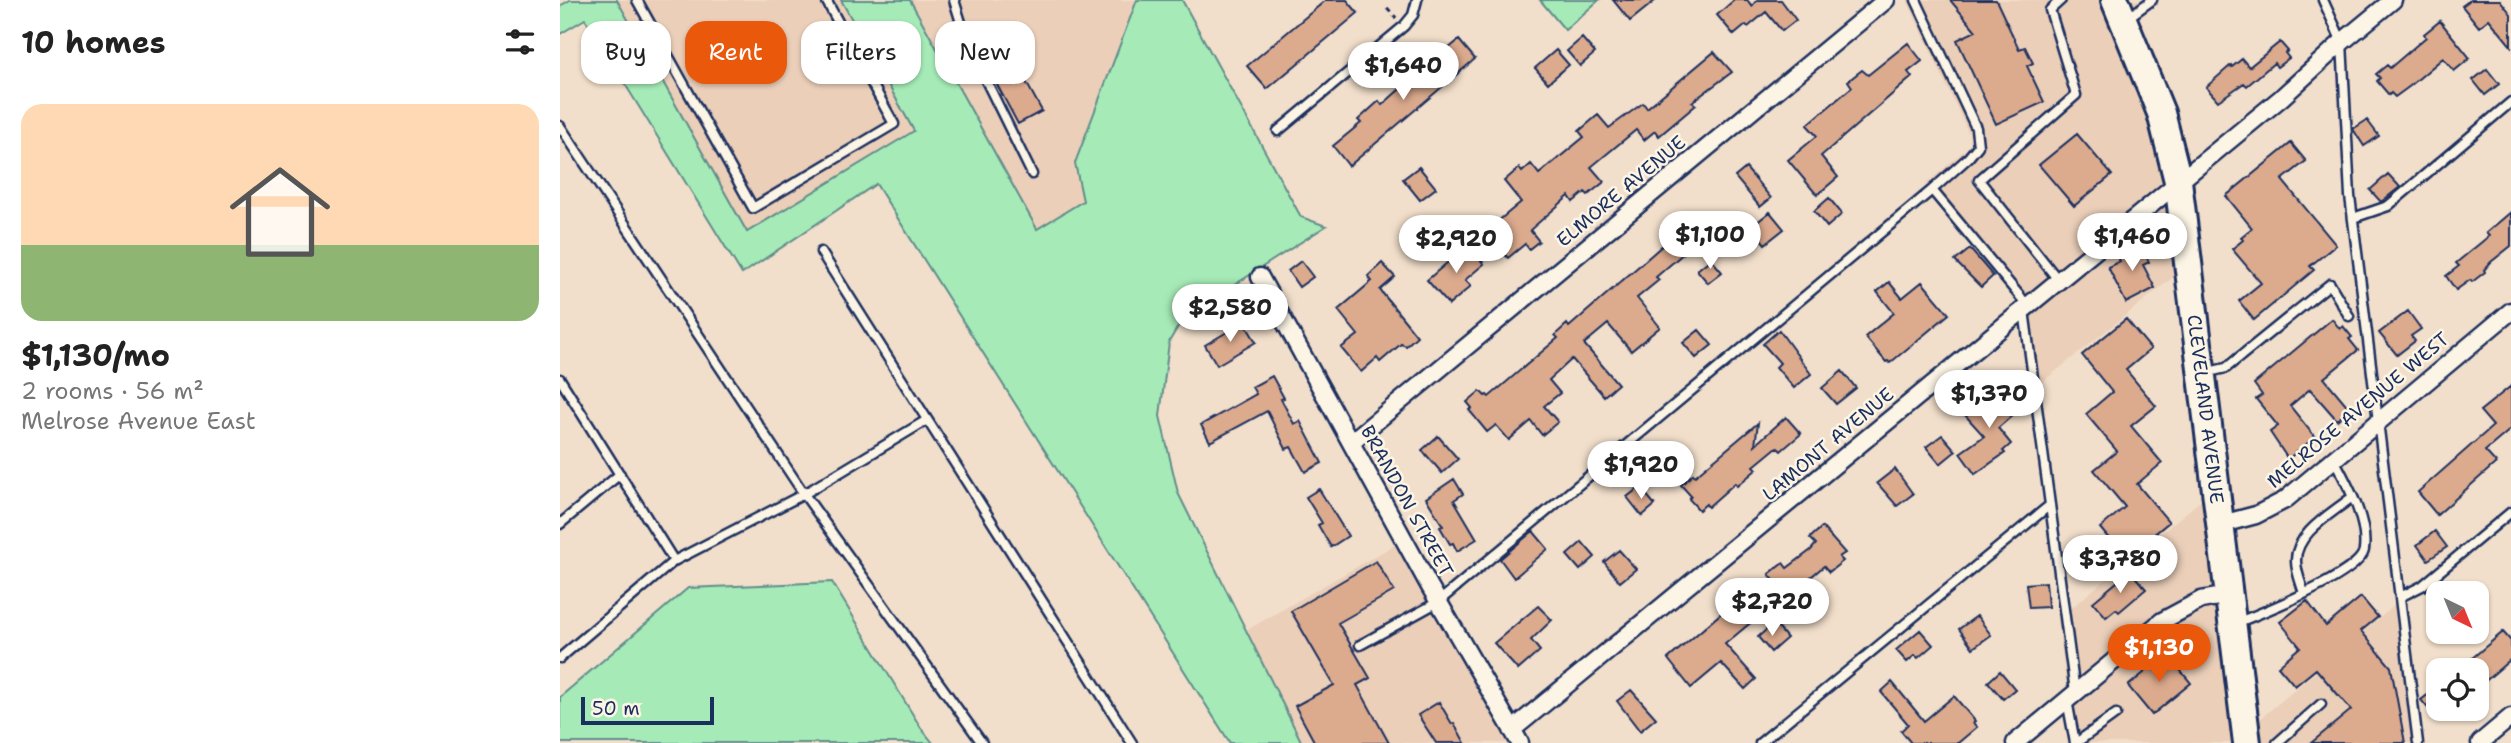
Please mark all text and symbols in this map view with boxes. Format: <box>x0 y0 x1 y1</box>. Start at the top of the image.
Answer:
chip: Buy <box>581 21 671 84</box>
chip: Rent <box>685 21 787 84</box>
chip: Filters <box>801 21 921 84</box>
chip: New <box>935 21 1035 84</box>
text: 10 homes <box>21 22 166 63</box>
icon: filters <box>501 23 539 61</box>
pin: $1,640 <box>1346 42 1460 102</box>
text: $1,640 <box>1364 50 1442 80</box>
street label: ELMORE AVENUE <box>1551 130 1691 252</box>
icon: home <box>217 149 343 275</box>
pin: $1,100 <box>1653 212 1767 271</box>
pin: $1,460 <box>2075 214 2189 273</box>
pin: $2,920 <box>1399 216 1513 275</box>
text: $1,100 <box>1675 219 1745 249</box>
text: $1,460 <box>2093 221 2171 251</box>
text: $2,920 <box>1415 223 1497 253</box>
pin: $2,580 <box>1173 284 1287 344</box>
text: $2,580 <box>1188 292 1272 322</box>
street label: CLEVELAND AVENUE <box>2182 313 2230 505</box>
street label: MELROSE AVENUE WEST <box>2262 326 2454 494</box>
text: $1,130/mo <box>21 335 170 376</box>
pin: $1,370 <box>1932 370 2046 430</box>
text: 2 rooms · 56 m² <box>21 376 204 406</box>
text: $1,370 <box>1950 378 2028 408</box>
street label: LAMONT AVENUE <box>1757 382 1899 506</box>
text: Melrose Avenue East <box>21 406 256 436</box>
street label: BRANDON STREET <box>1355 421 1459 581</box>
pin: $1,920 <box>1584 442 1698 501</box>
text: $1,920 <box>1603 449 1679 479</box>
pin: $3,780 <box>2063 536 2177 595</box>
text: $3,780 <box>2079 543 2161 573</box>
pin: $2,720 <box>1715 578 1829 638</box>
north arrow <box>2426 581 2488 644</box>
map controls <box>2426 581 2489 721</box>
text: $2,720 <box>1731 586 1813 616</box>
pin: $1,130 <box>2102 624 2216 684</box>
text: $1,130 <box>2124 632 2194 662</box>
button: locate <box>2426 658 2489 721</box>
scale bar <box>581 694 714 726</box>
text: 50 m <box>592 696 640 721</box>

